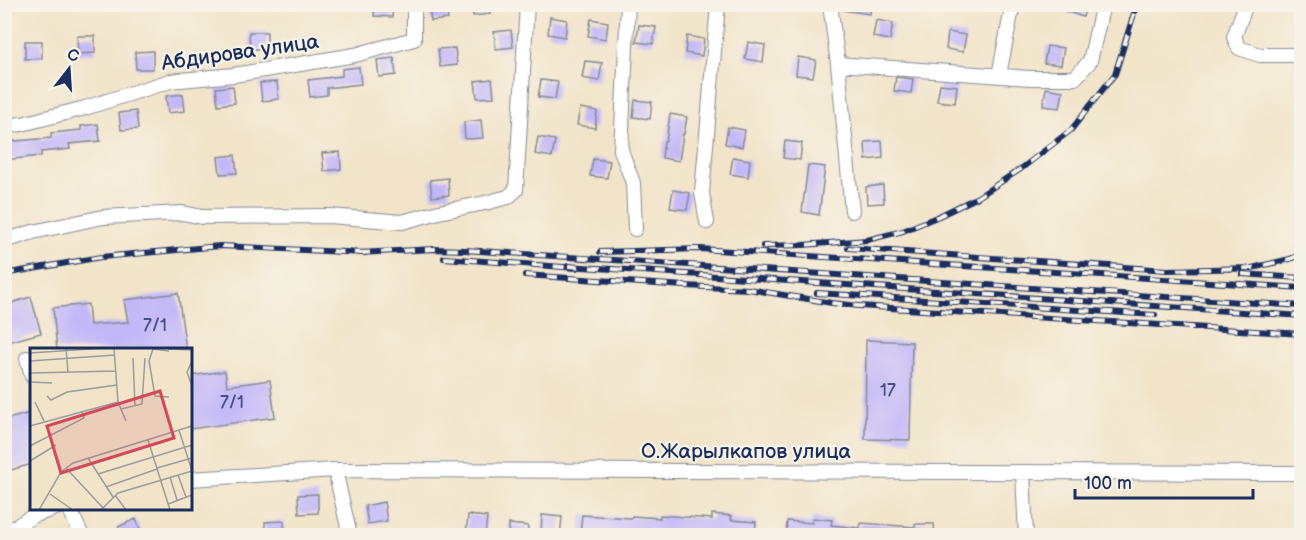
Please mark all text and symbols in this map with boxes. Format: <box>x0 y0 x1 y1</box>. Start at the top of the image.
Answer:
street label: Абдирова улица <box>159 29 321 76</box>
north arrow <box>39 39 99 99</box>
text: С <box>65 45 81 67</box>
house number: 7/1 <box>143 315 167 336</box>
inset map <box>30 348 192 510</box>
house number: 17 <box>880 380 896 401</box>
house number: 7/1 <box>220 392 244 413</box>
street label: О.Жарылкапов улица <box>641 439 852 464</box>
scale bar <box>1075 462 1254 500</box>
text: 100 m <box>1084 473 1132 494</box>

